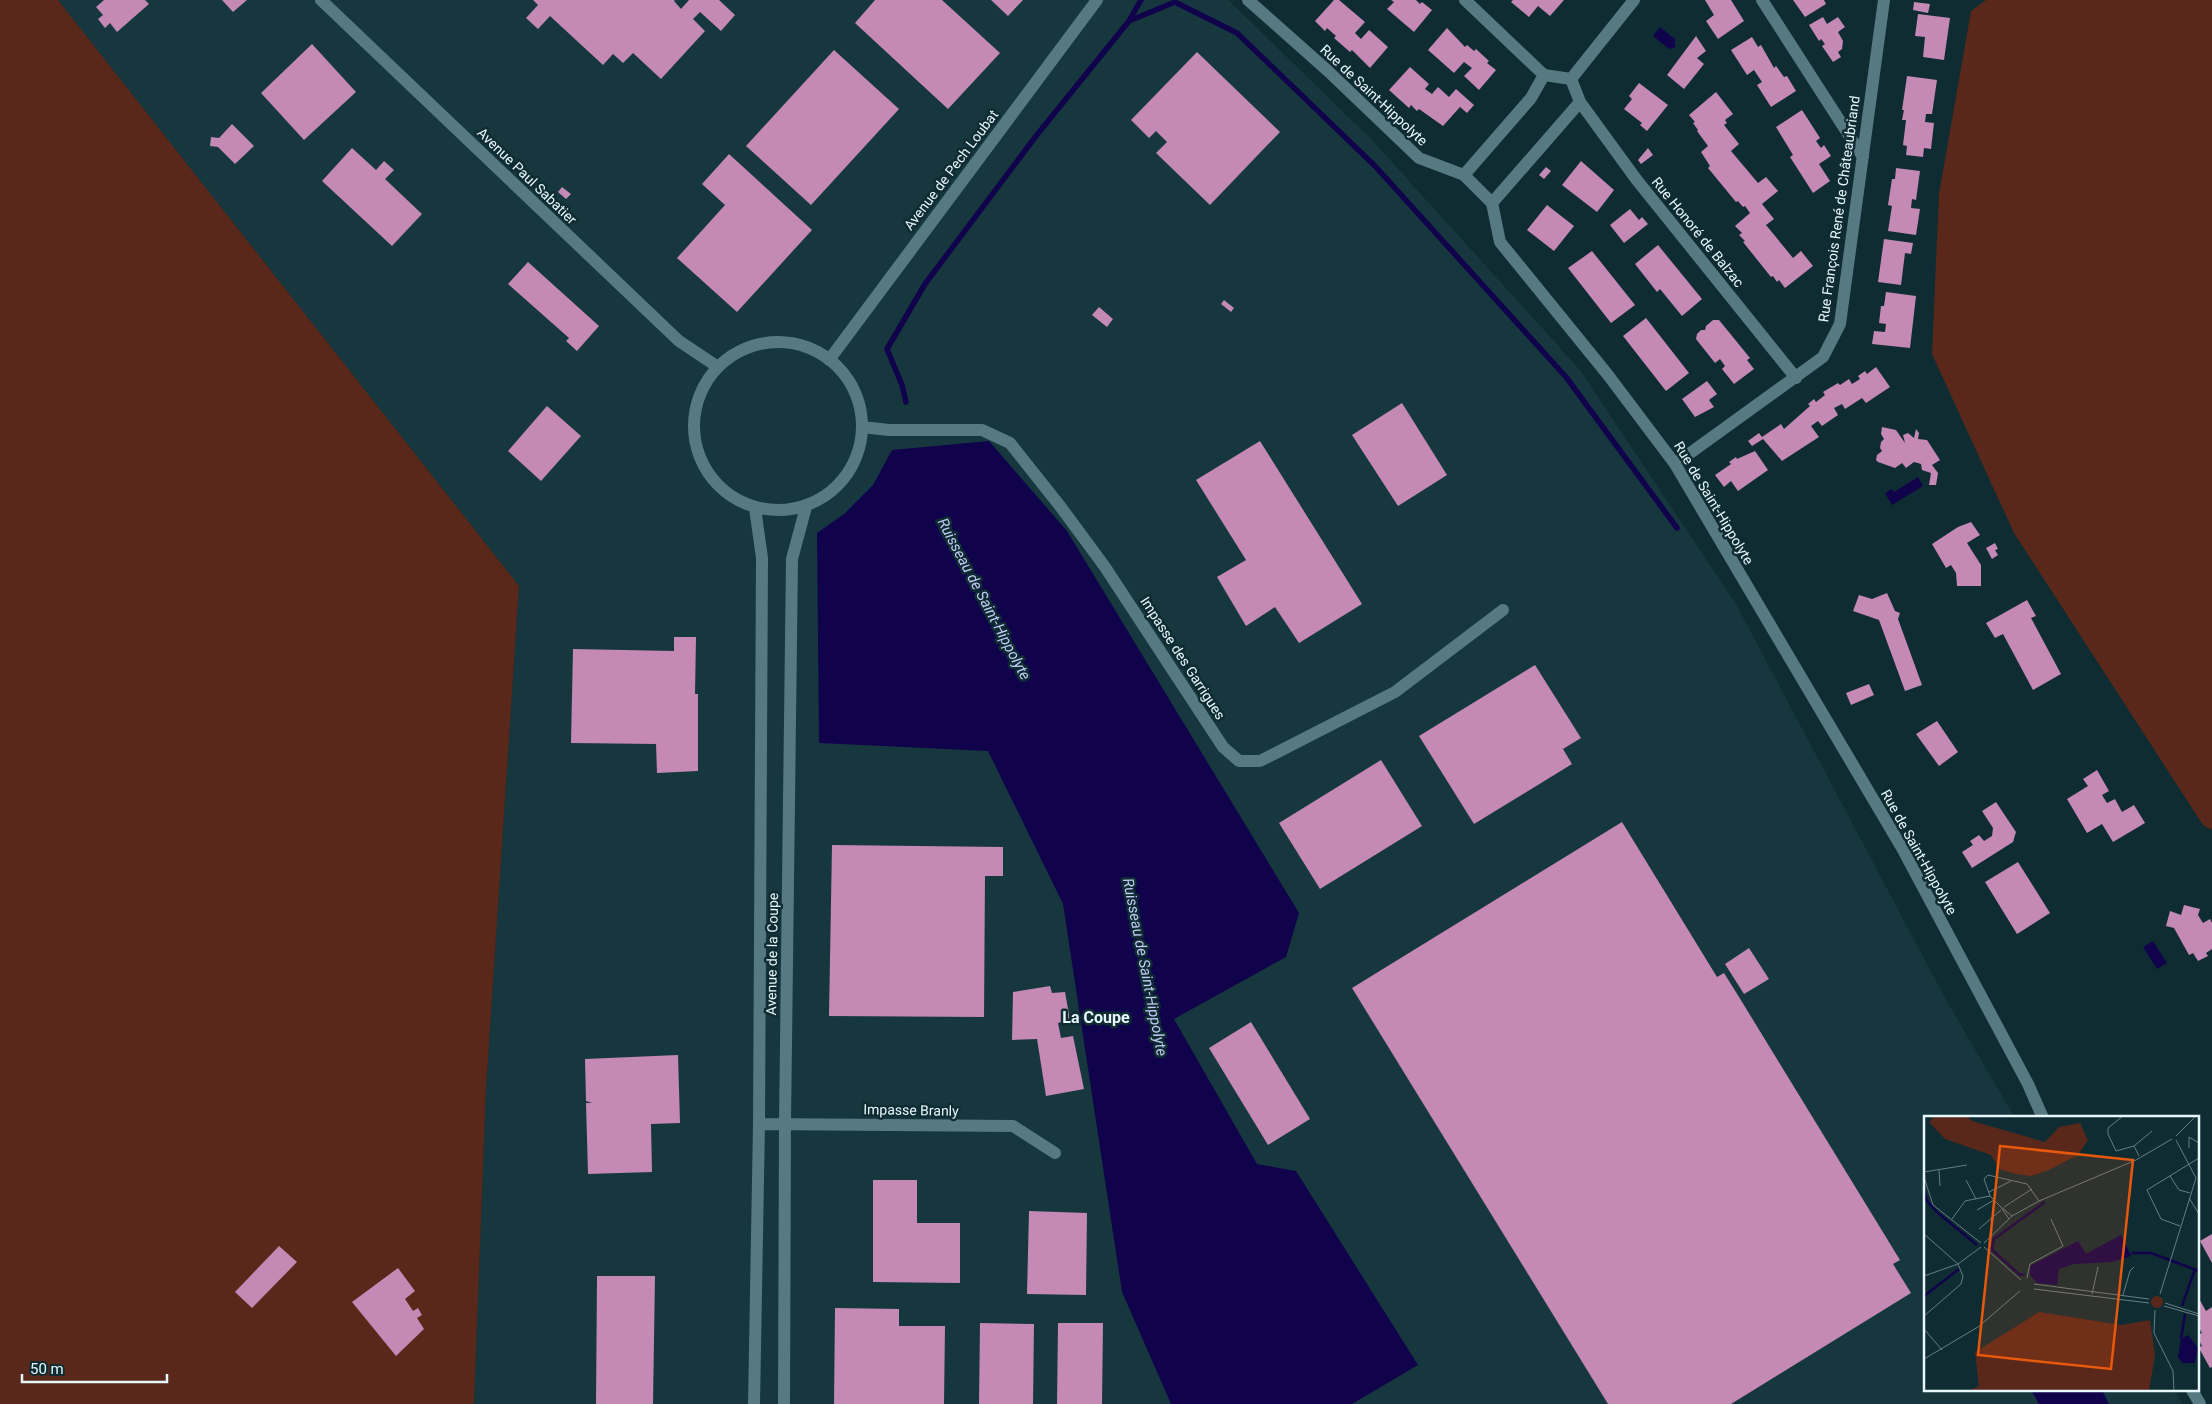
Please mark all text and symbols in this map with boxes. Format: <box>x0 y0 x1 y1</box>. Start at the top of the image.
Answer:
street label: Rue de Saint-Hippolyte <box>1317 41 1431 149</box>
street label: Rue François René de Châteaubriand <box>1815 95 1863 323</box>
street label: Avenue de Pech Loubat <box>901 107 1002 233</box>
street label: Avenue Paul Sabatier <box>474 124 580 228</box>
street label: Rue Honoré de Balzac <box>1649 174 1747 290</box>
street label: Rue de Saint-Hippolyte <box>1671 439 1757 567</box>
water label: Ruisseau de Saint-Hippolyte <box>934 515 1035 683</box>
street label: Impasse des Garrigues <box>1137 594 1229 722</box>
street label: Rue de Saint-Hippolyte <box>1878 787 1960 917</box>
water label: Ruisseau de Saint-Hippolyte <box>1119 877 1171 1058</box>
street label: Avenue de la Coupe <box>763 893 781 1015</box>
district label: La Coupe <box>1062 1008 1130 1027</box>
street label: Impasse Branly <box>863 1101 959 1119</box>
inset map <box>1924 1116 2200 1392</box>
scale bar <box>22 1352 168 1384</box>
text: 50 m <box>30 1360 64 1378</box>

